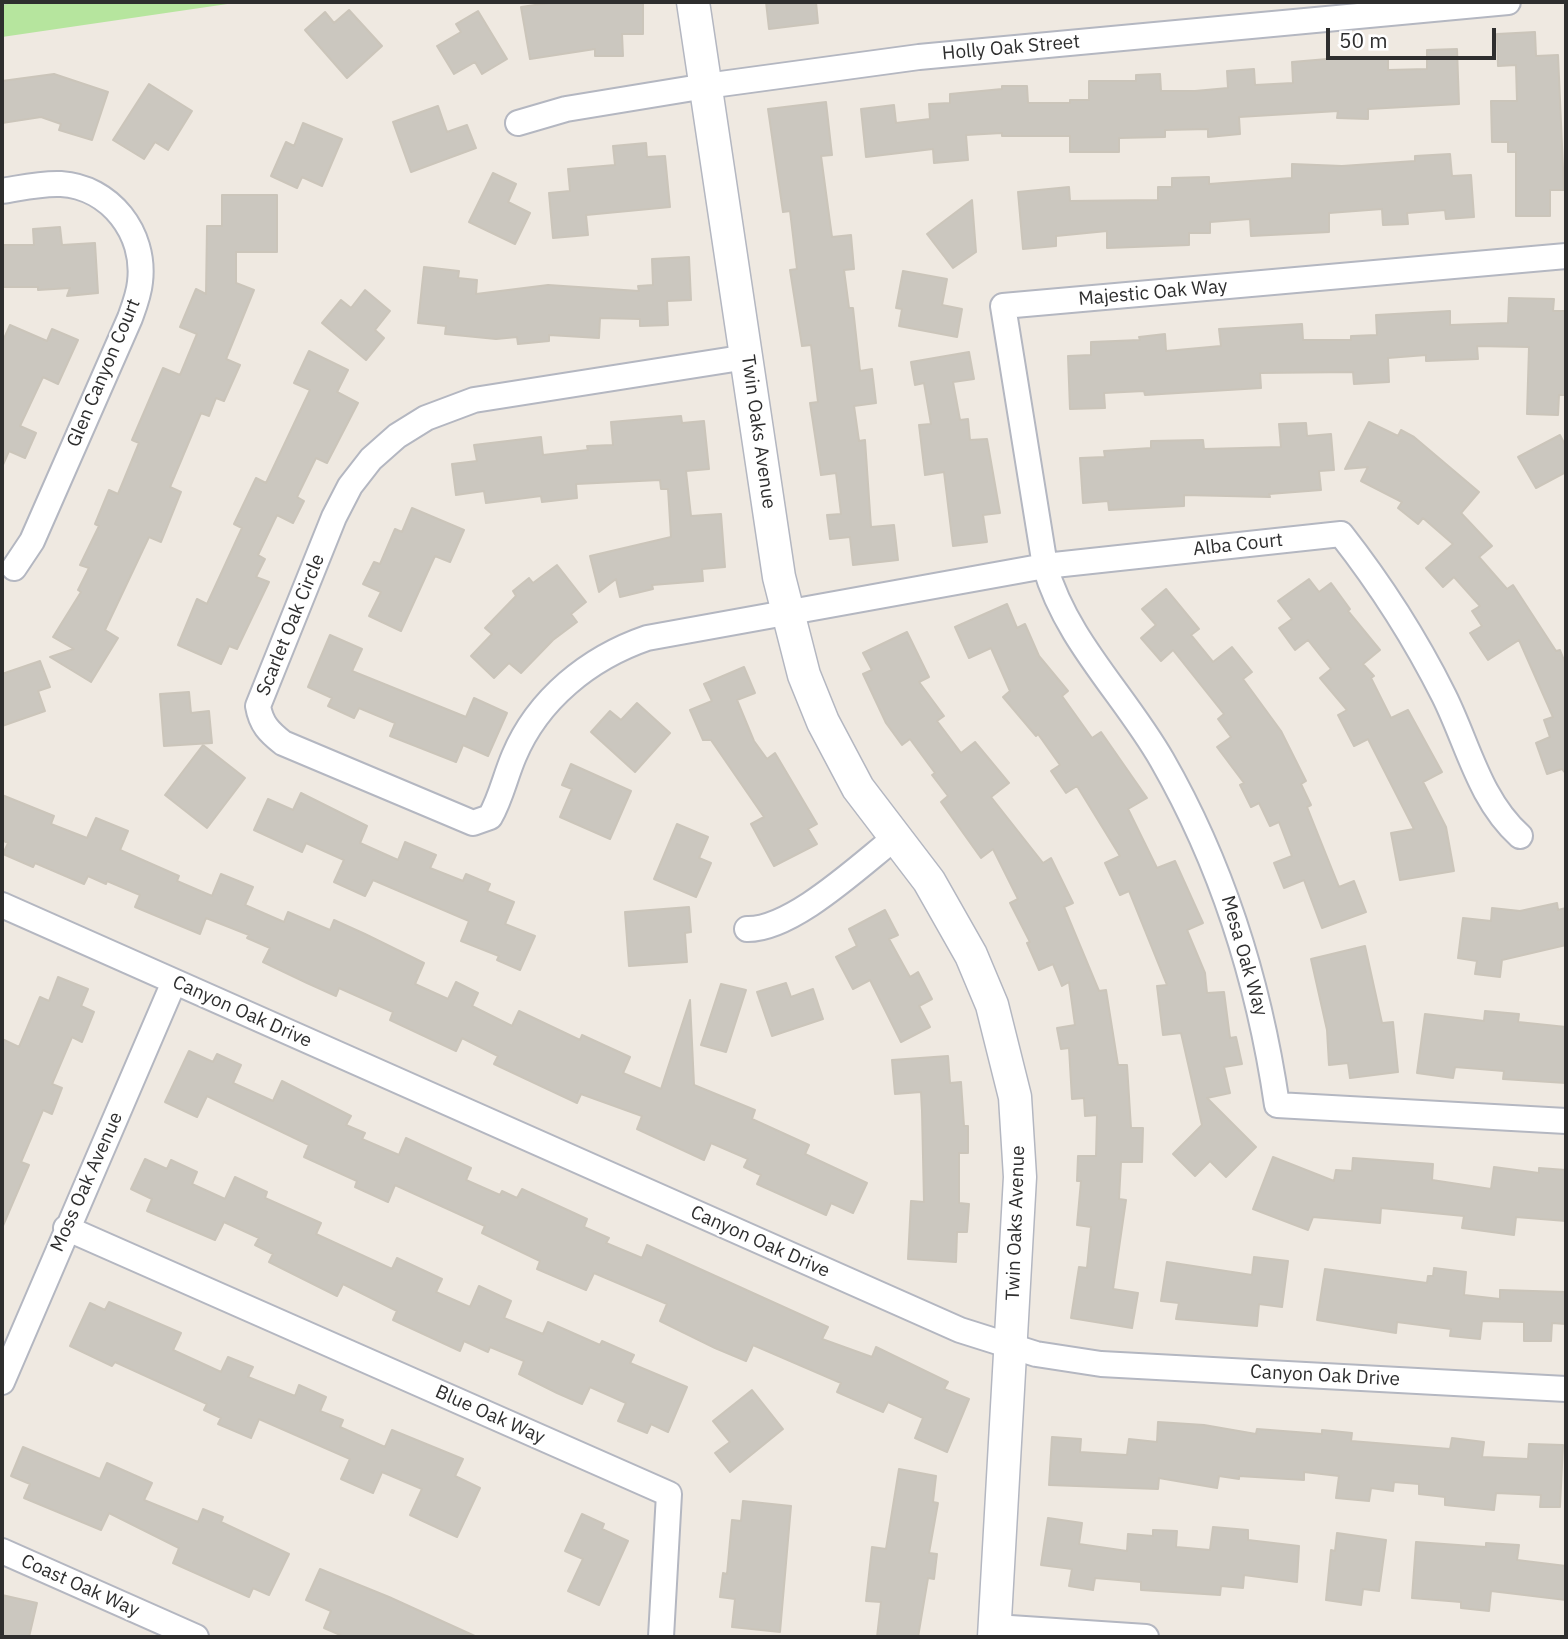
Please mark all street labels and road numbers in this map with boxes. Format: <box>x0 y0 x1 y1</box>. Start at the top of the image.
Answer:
street label: Holly Oak Street <box>941 31 1081 65</box>
street label: Majestic Oak Way <box>1077 275 1229 311</box>
street label: Glen Canyon Court <box>62 295 146 451</box>
street label: Twin Oaks Avenue <box>736 354 780 510</box>
street label: Alba Court <box>1192 529 1284 561</box>
street label: Scarlet Oak Circle <box>252 551 330 699</box>
street label: Mesa Oak Way <box>1216 893 1272 1019</box>
street label: Canyon Oak Drive <box>169 971 315 1053</box>
street label: Moss Oak Avenue <box>46 1109 128 1255</box>
street label: Twin Oaks Avenue <box>1002 1145 1030 1301</box>
street label: Canyon Oak Drive <box>687 1201 833 1283</box>
street label: Canyon Oak Drive <box>1249 1361 1401 1391</box>
street label: Blue Oak Way <box>432 1381 548 1449</box>
street label: Coast Oak Way <box>17 1550 143 1622</box>

